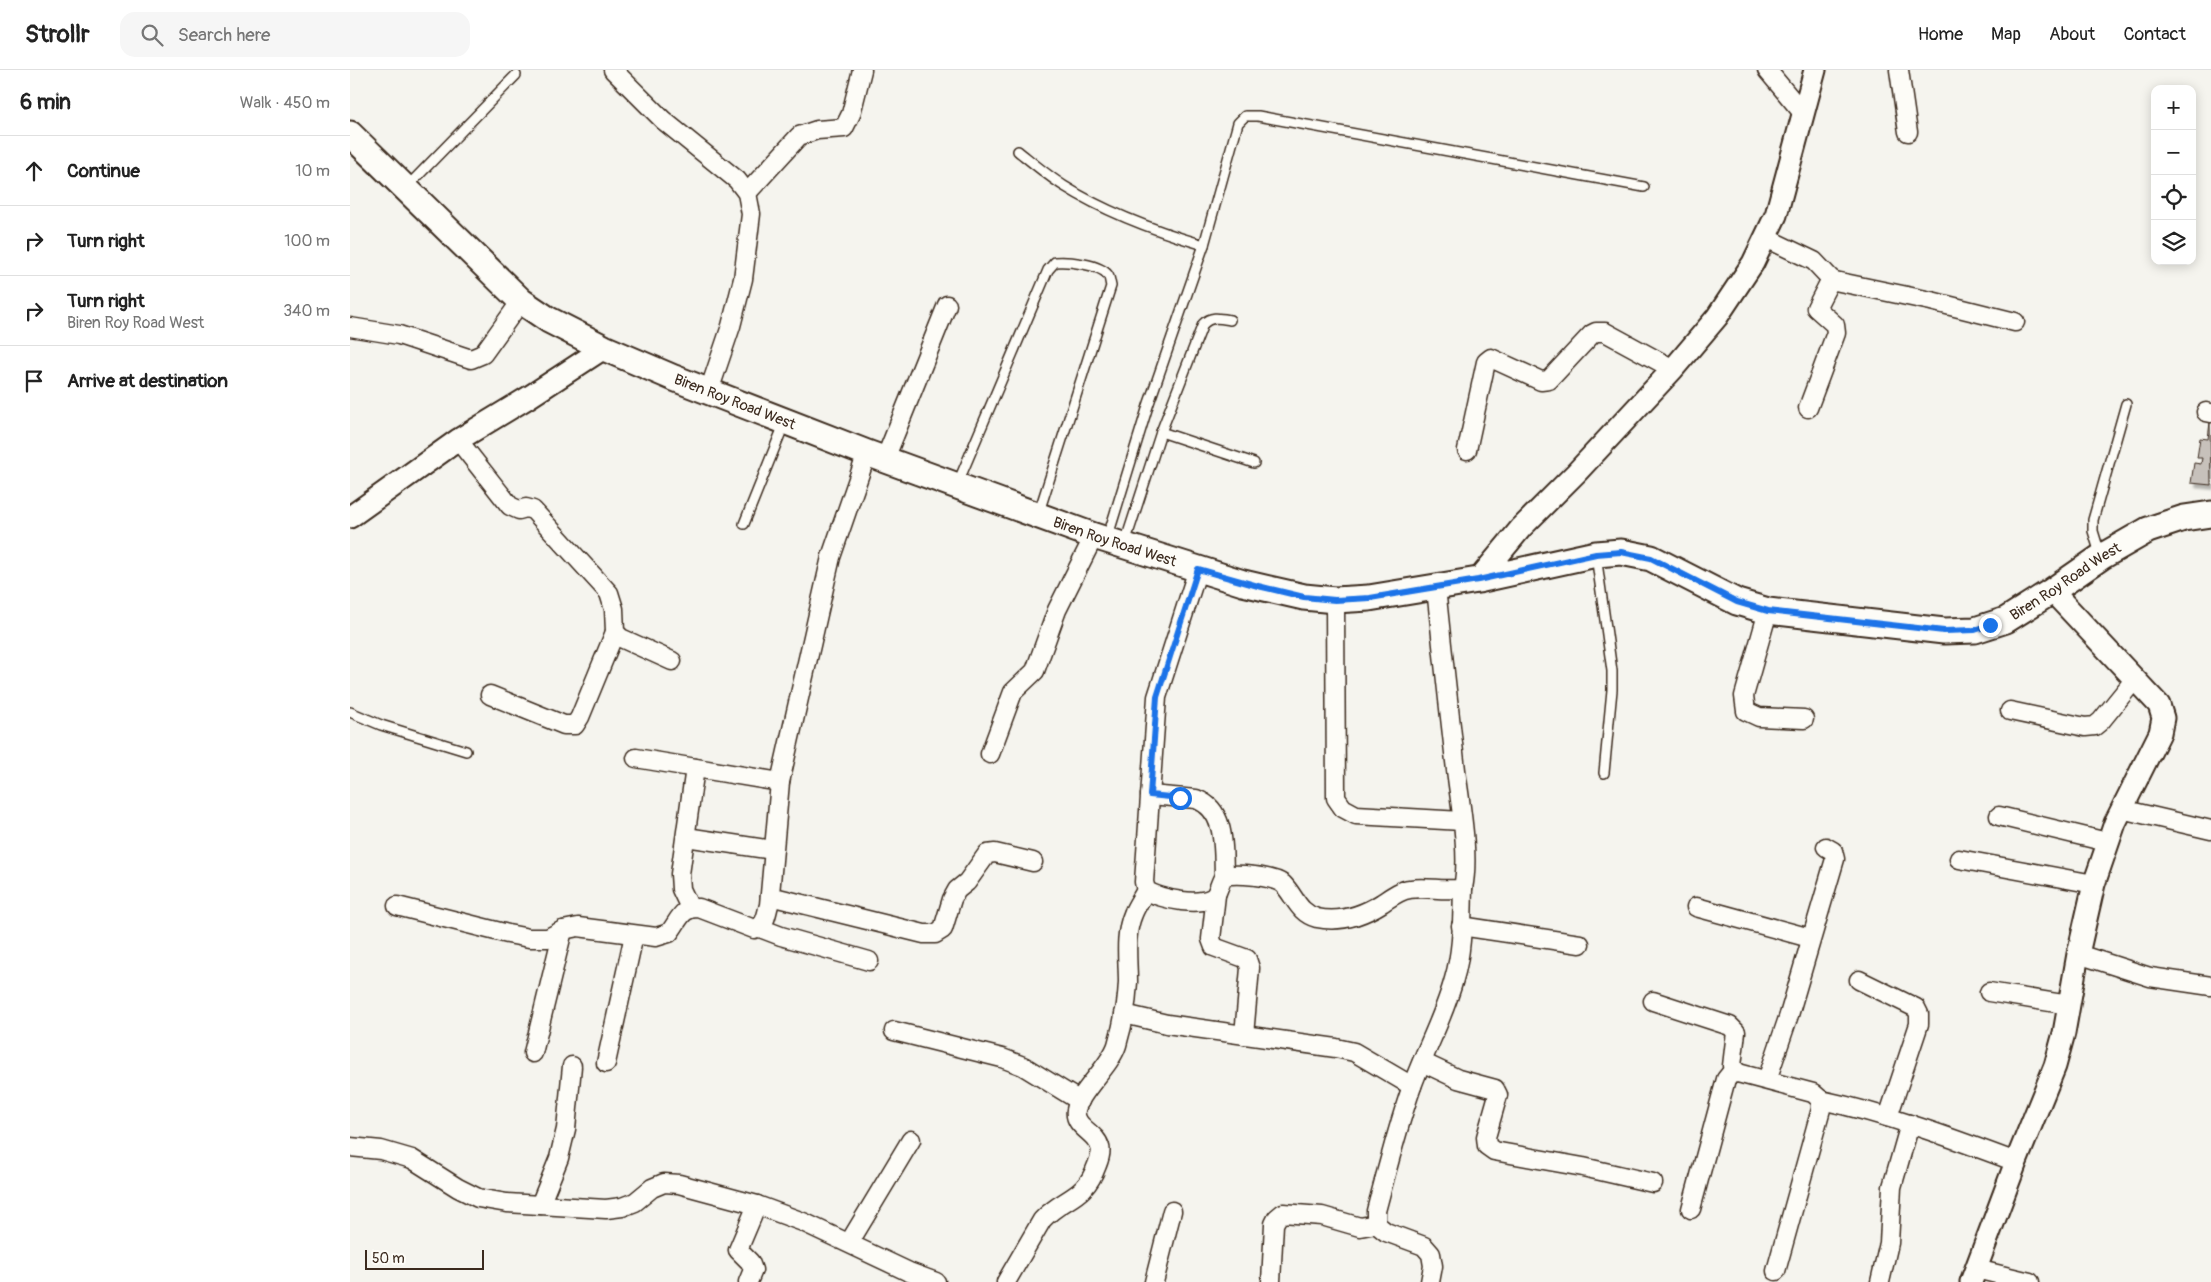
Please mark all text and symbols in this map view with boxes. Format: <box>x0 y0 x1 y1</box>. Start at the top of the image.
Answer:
search box <box>120 12 470 57</box>
text: Strollr <box>25 20 90 49</box>
icon: search <box>138 21 166 49</box>
text: Search here <box>178 23 270 47</box>
text: Home <box>1918 23 1963 46</box>
text: Map <box>1991 23 2021 46</box>
text: About <box>2049 23 2095 46</box>
text: Contact <box>2123 23 2186 46</box>
map controls <box>2151 85 2196 265</box>
button: + <box>2151 85 2196 130</box>
text: 6 min <box>20 89 71 116</box>
text: Walk · 450 m <box>240 93 330 113</box>
button: − <box>2151 130 2196 175</box>
icon: ahead <box>20 157 48 185</box>
text: Continue <box>67 159 140 183</box>
text: 10 m <box>295 161 330 181</box>
button: locate <box>2151 175 2196 220</box>
button: layers <box>2151 220 2196 265</box>
icon: right <box>20 227 48 255</box>
text: Turn right <box>67 229 145 253</box>
text: 100 m <box>284 231 330 251</box>
text: Turn right <box>67 289 145 313</box>
icon: right <box>20 297 48 325</box>
text: 340 m <box>283 301 330 321</box>
text: Biren Roy Road West <box>67 313 204 333</box>
icon: arrive <box>20 367 48 395</box>
text: Arrive at destination <box>67 369 228 393</box>
street label: Biren Roy Road West <box>671 370 799 435</box>
street label: Biren Roy Road West <box>1050 513 1180 572</box>
street label: Biren Roy Road West <box>2007 538 2125 625</box>
route end <box>1979 614 2002 637</box>
route start <box>1169 787 1192 810</box>
scale bar <box>365 1247 484 1270</box>
text: 50 m <box>372 1250 405 1267</box>

